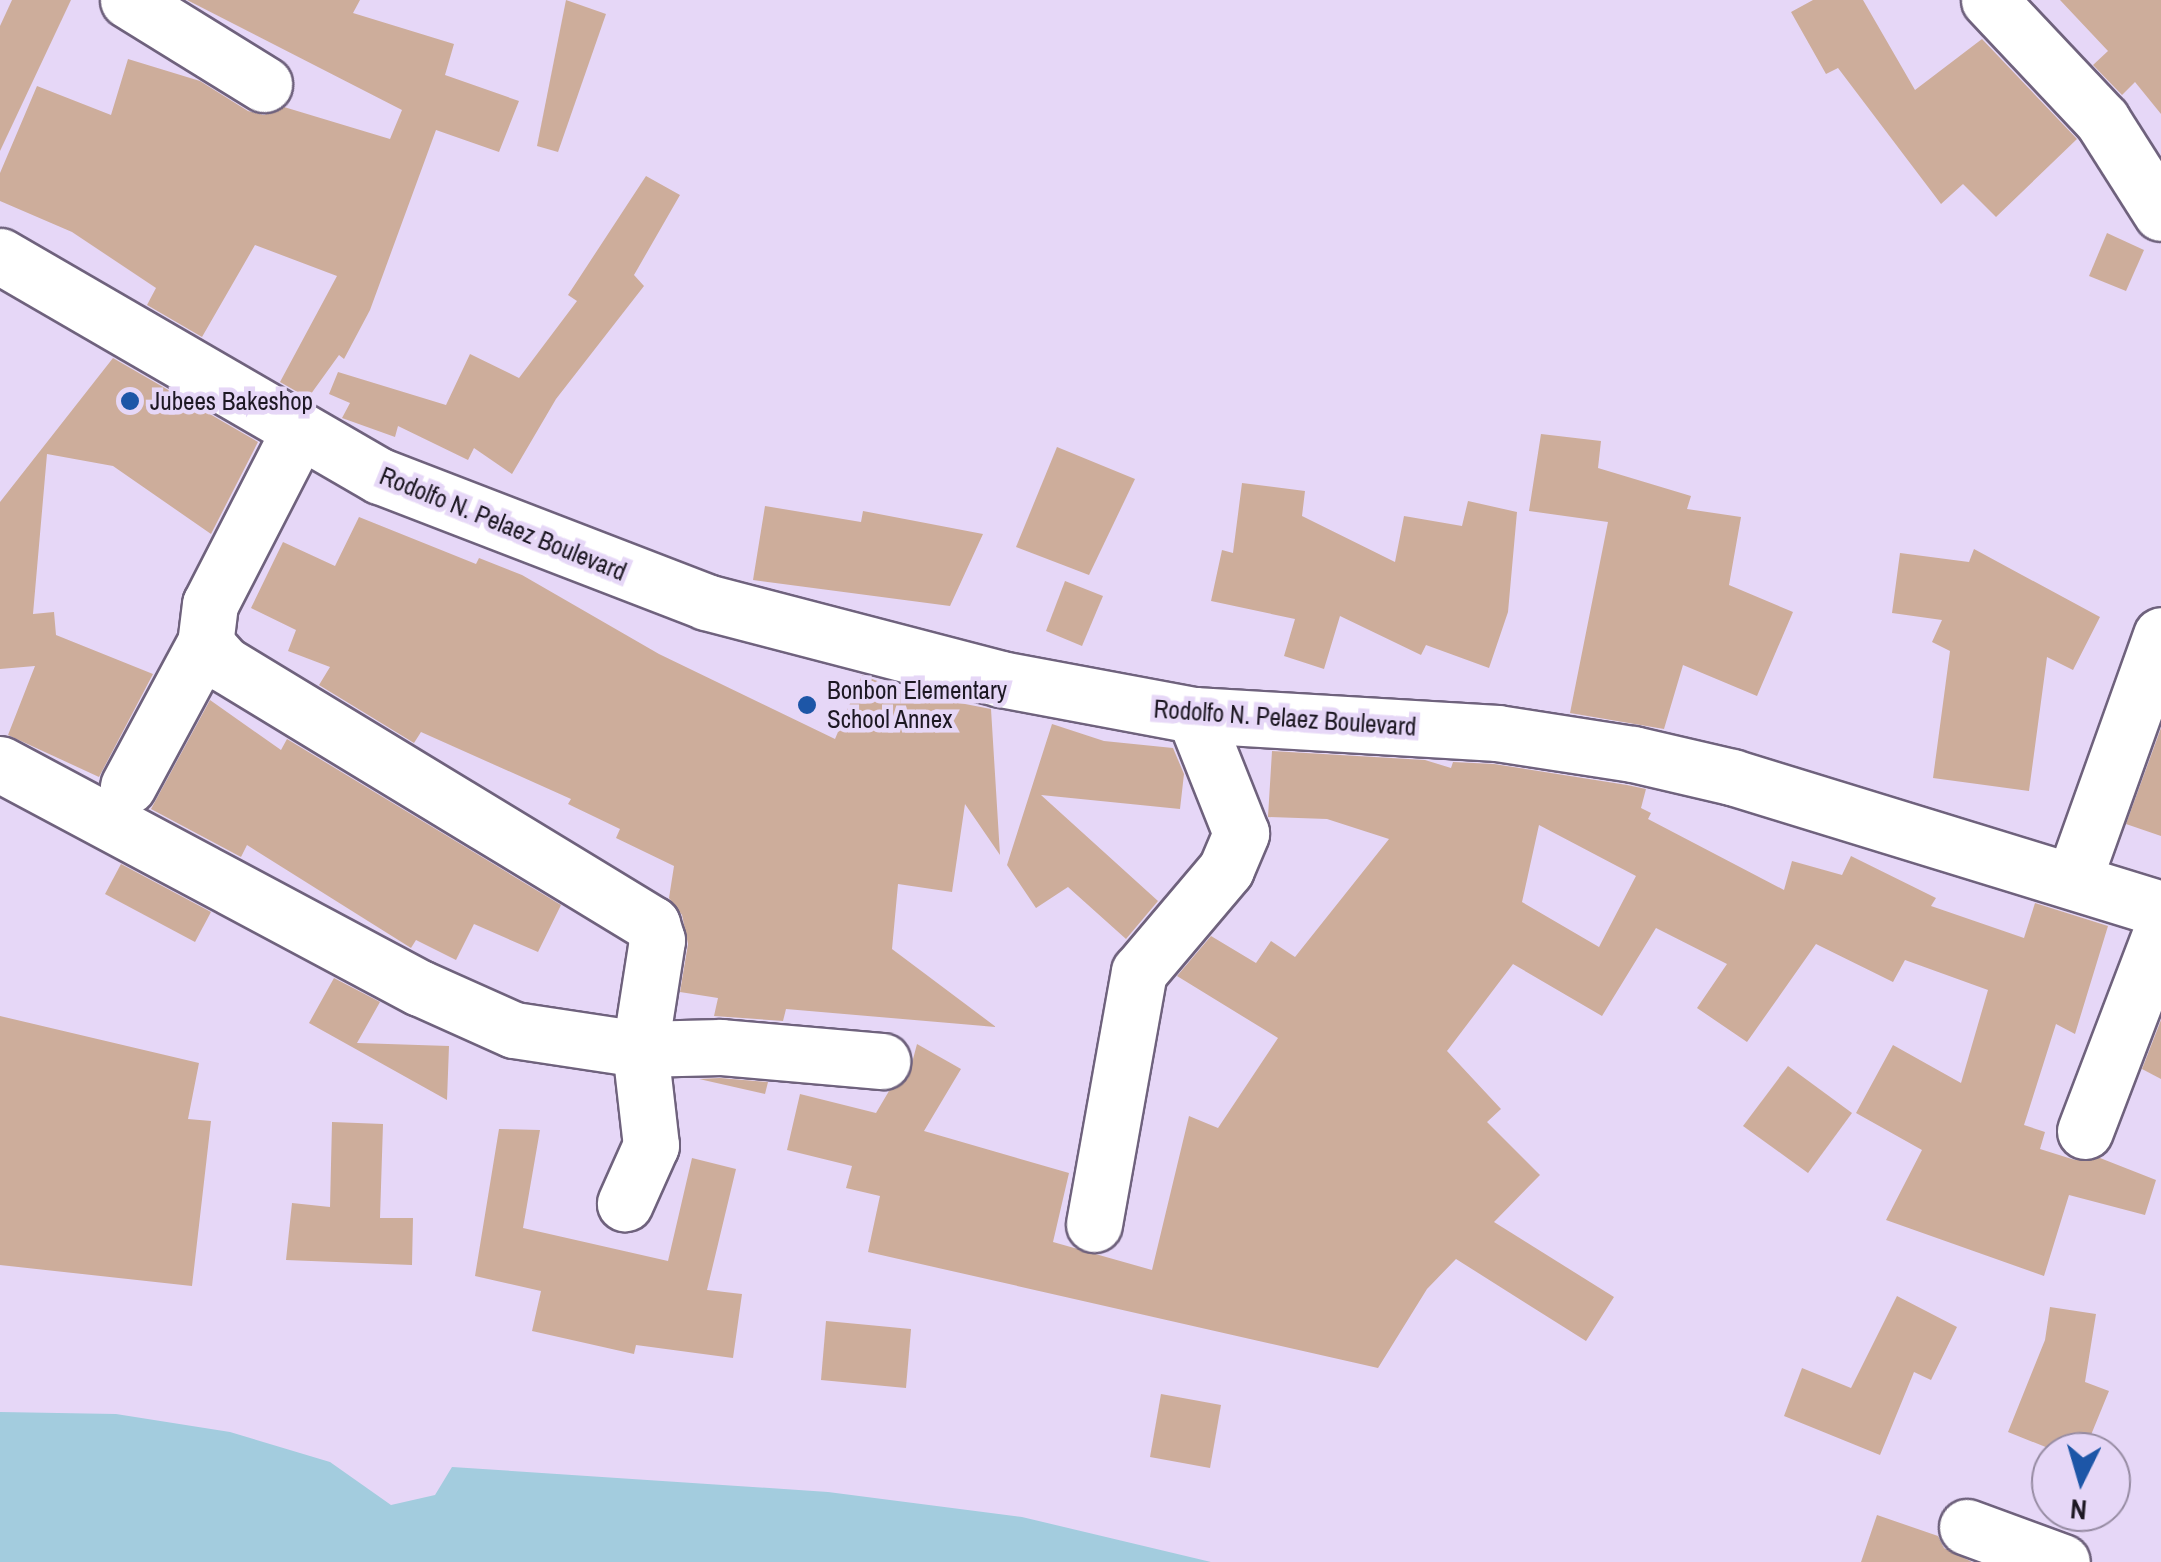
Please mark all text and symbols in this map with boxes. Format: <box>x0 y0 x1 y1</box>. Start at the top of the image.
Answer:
place label: Jubees Bakeshop <box>150 386 313 416</box>
marker: Jubees Bakeshop <box>119 390 141 412</box>
street label: Rodolfo N. Pelaez Boulevard <box>375 461 631 587</box>
place label: Bonbon Elementary School Annex <box>827 676 1007 735</box>
marker: Bonbon Elementary School Annex <box>796 694 818 716</box>
street label: Rodolfo N. Pelaez Boulevard <box>1153 694 1417 742</box>
north arrow <box>2031 1432 2131 1532</box>
text: N <box>2069 1490 2088 1530</box>

